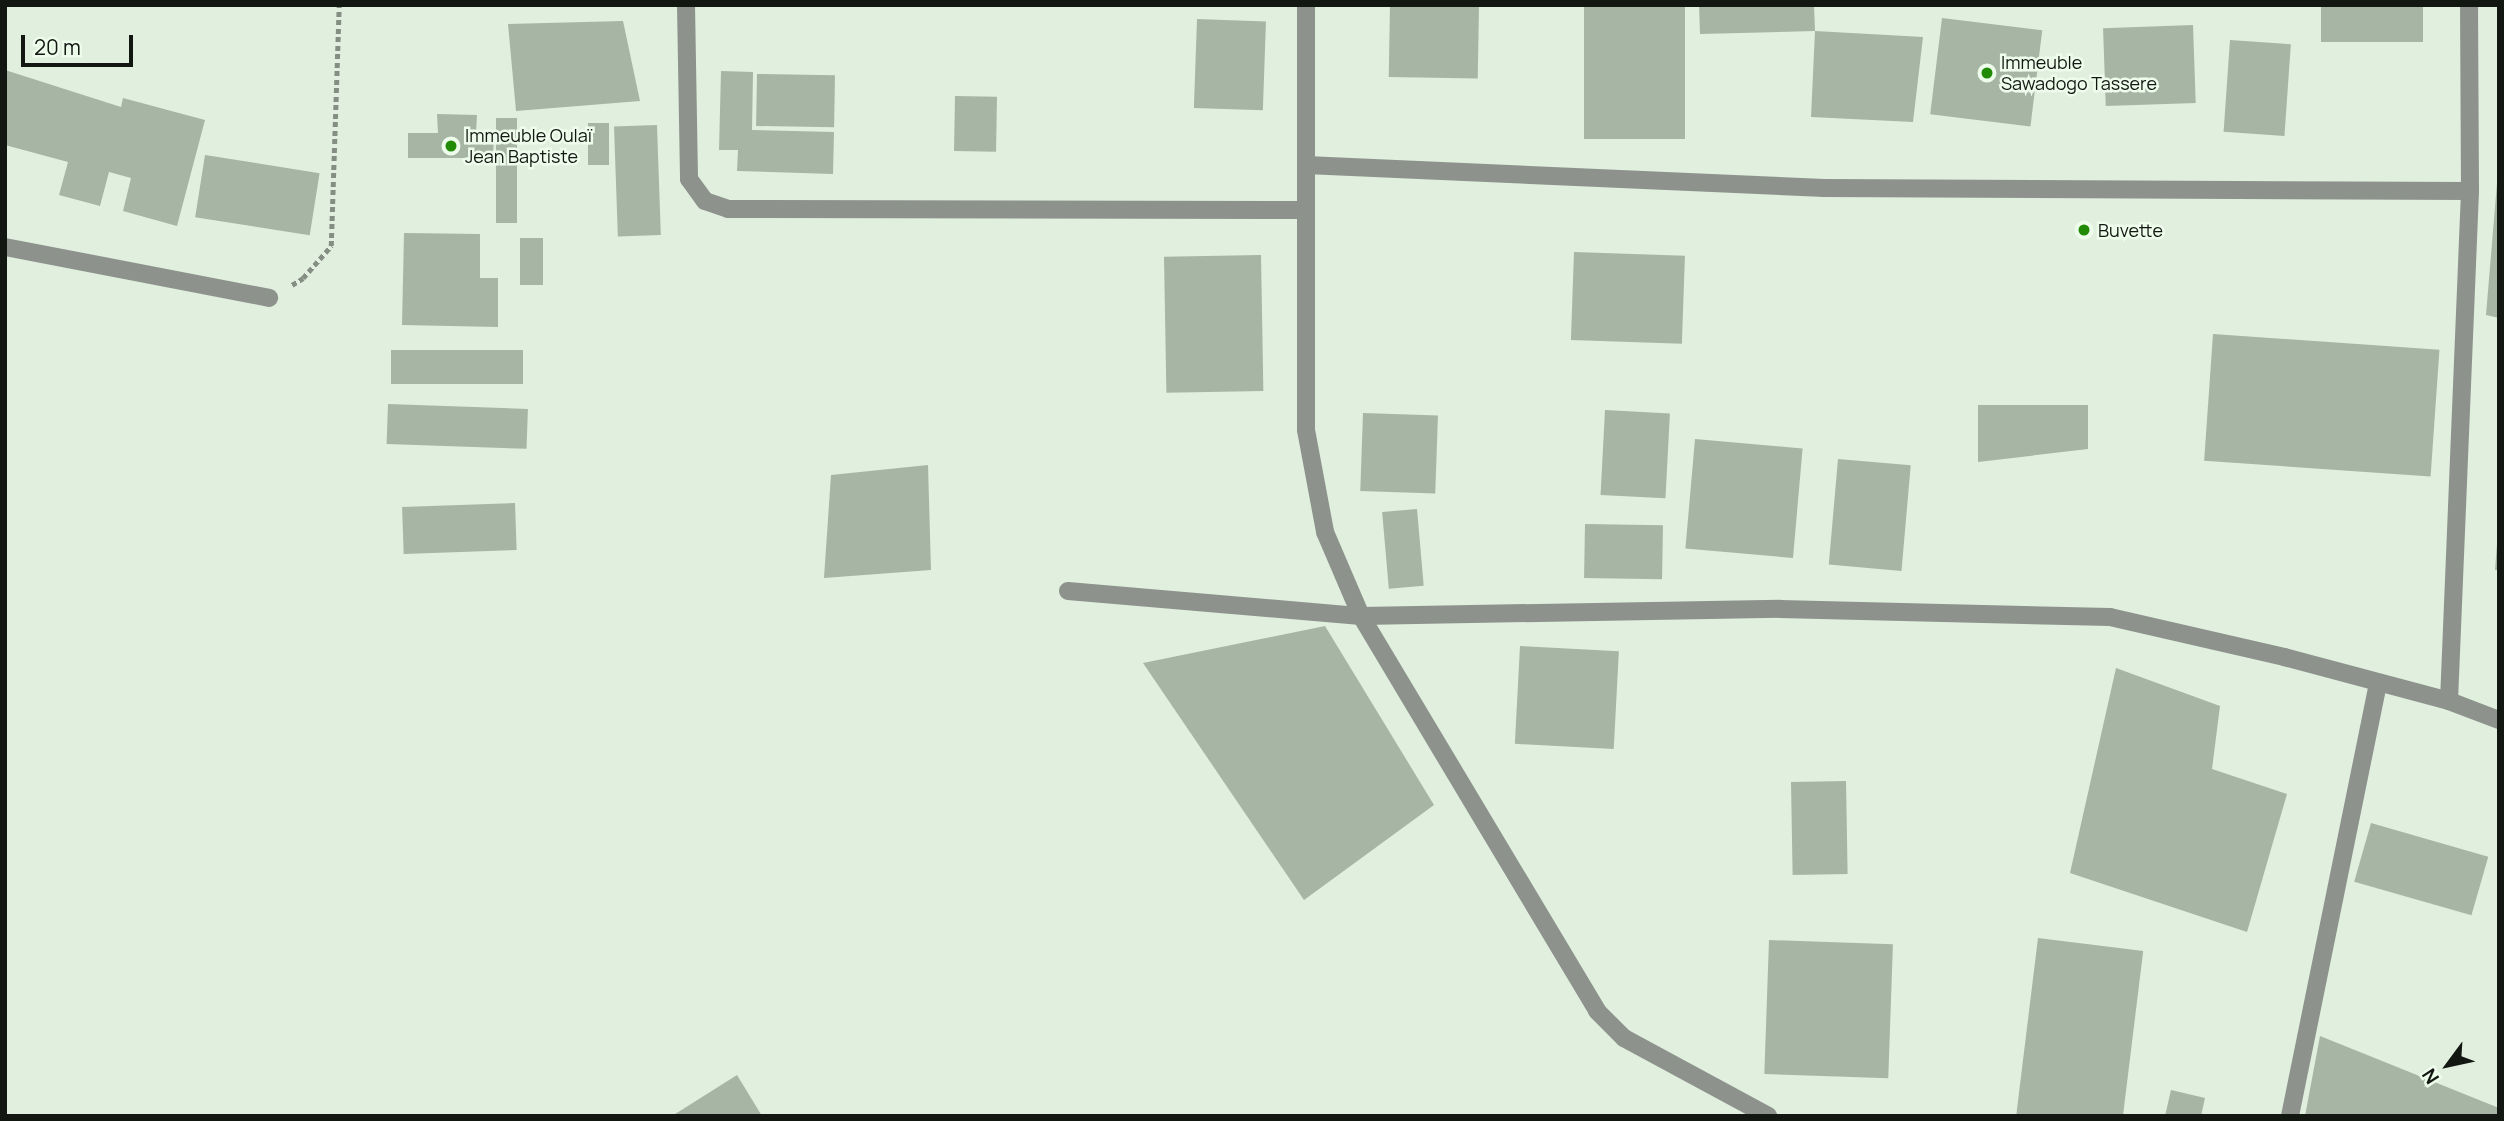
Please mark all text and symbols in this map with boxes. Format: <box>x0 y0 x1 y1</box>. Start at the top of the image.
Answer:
scale bar <box>24 21 136 65</box>
text: 20 m <box>34 33 81 61</box>
place label: Immeuble Sawadogo Tassere <box>2001 52 2157 94</box>
marker: Immeuble Sawadogo Tassere <box>1979 65 1995 81</box>
place label: Immeuble Oulaï Jean Baptiste <box>465 125 592 168</box>
marker: Immeuble Oulaï Jean Baptiste <box>443 138 459 154</box>
place label: Buvette <box>2098 219 2163 241</box>
marker: Buvette <box>2076 222 2092 238</box>
north arrow <box>2413 1030 2483 1100</box>
text: N <box>2416 1064 2445 1089</box>

